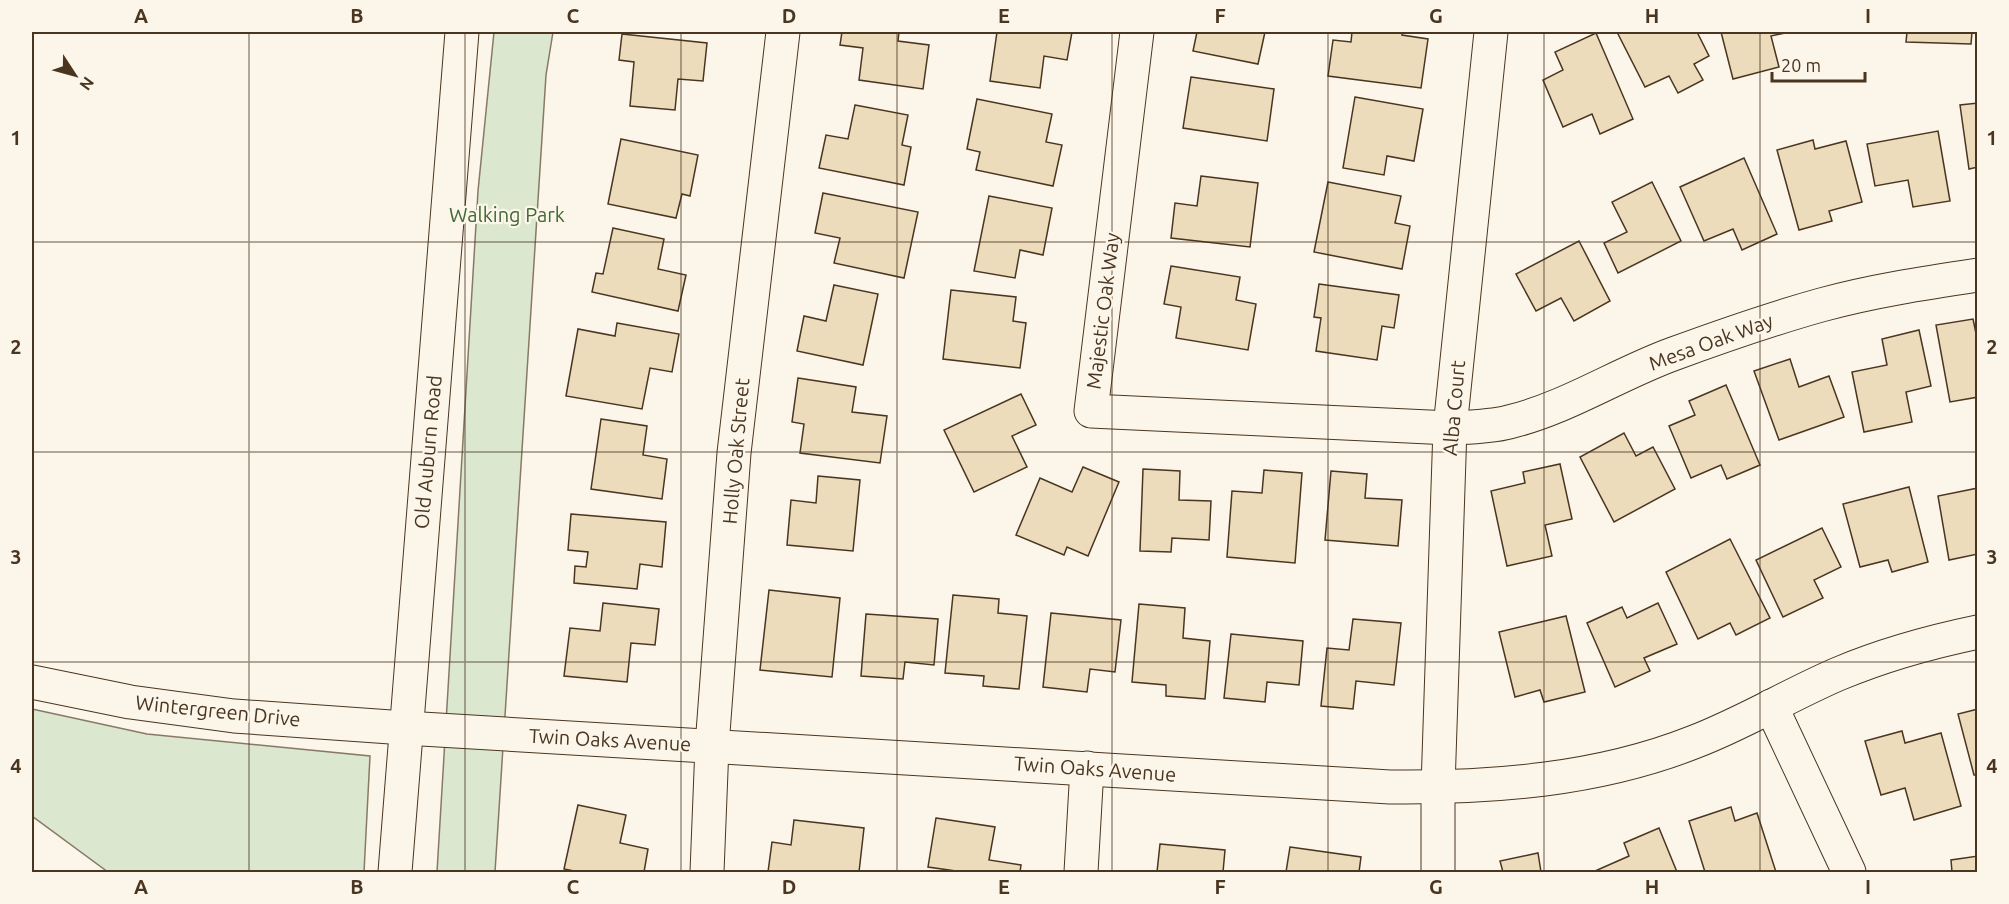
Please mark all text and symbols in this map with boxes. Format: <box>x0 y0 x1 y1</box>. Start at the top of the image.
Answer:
text: A <box>134 4 148 27</box>
text: B <box>350 4 364 27</box>
text: C <box>567 4 580 27</box>
text: D <box>782 4 796 27</box>
text: E <box>998 4 1010 27</box>
text: F <box>1214 4 1226 27</box>
text: G <box>1429 4 1443 27</box>
text: H <box>1645 4 1659 27</box>
text: I <box>1865 4 1871 27</box>
north arrow <box>45 45 105 105</box>
scale bar <box>1772 45 1865 83</box>
text: 20 m <box>1781 55 1821 75</box>
text: N <box>76 74 98 94</box>
text: 1 <box>10 126 22 149</box>
text: 1 <box>1986 126 1998 149</box>
park label: Walking Park <box>449 203 565 226</box>
street label: Majestic Oak Way <box>1082 231 1124 390</box>
street label: Mesa Oak Way <box>1646 308 1776 375</box>
text: 2 <box>10 335 22 358</box>
text: 2 <box>1986 335 1998 358</box>
street label: Alba Court <box>1438 359 1469 457</box>
street label: Old Auburn Road <box>409 374 446 530</box>
street label: Holly Oak Street <box>718 377 753 525</box>
text: 3 <box>10 545 22 568</box>
text: 3 <box>1986 545 1998 568</box>
street label: Wintergreen Drive <box>134 690 302 731</box>
street label: Twin Oaks Avenue <box>528 724 692 755</box>
street label: Twin Oaks Avenue <box>1013 751 1177 786</box>
text: 4 <box>10 754 22 777</box>
text: 4 <box>1986 754 1998 777</box>
text: A <box>134 875 148 898</box>
text: B <box>350 875 364 898</box>
text: C <box>567 875 580 898</box>
text: D <box>782 875 796 898</box>
text: E <box>998 875 1010 898</box>
text: F <box>1214 875 1226 898</box>
text: G <box>1429 875 1443 898</box>
text: H <box>1645 875 1659 898</box>
text: I <box>1865 875 1871 898</box>

